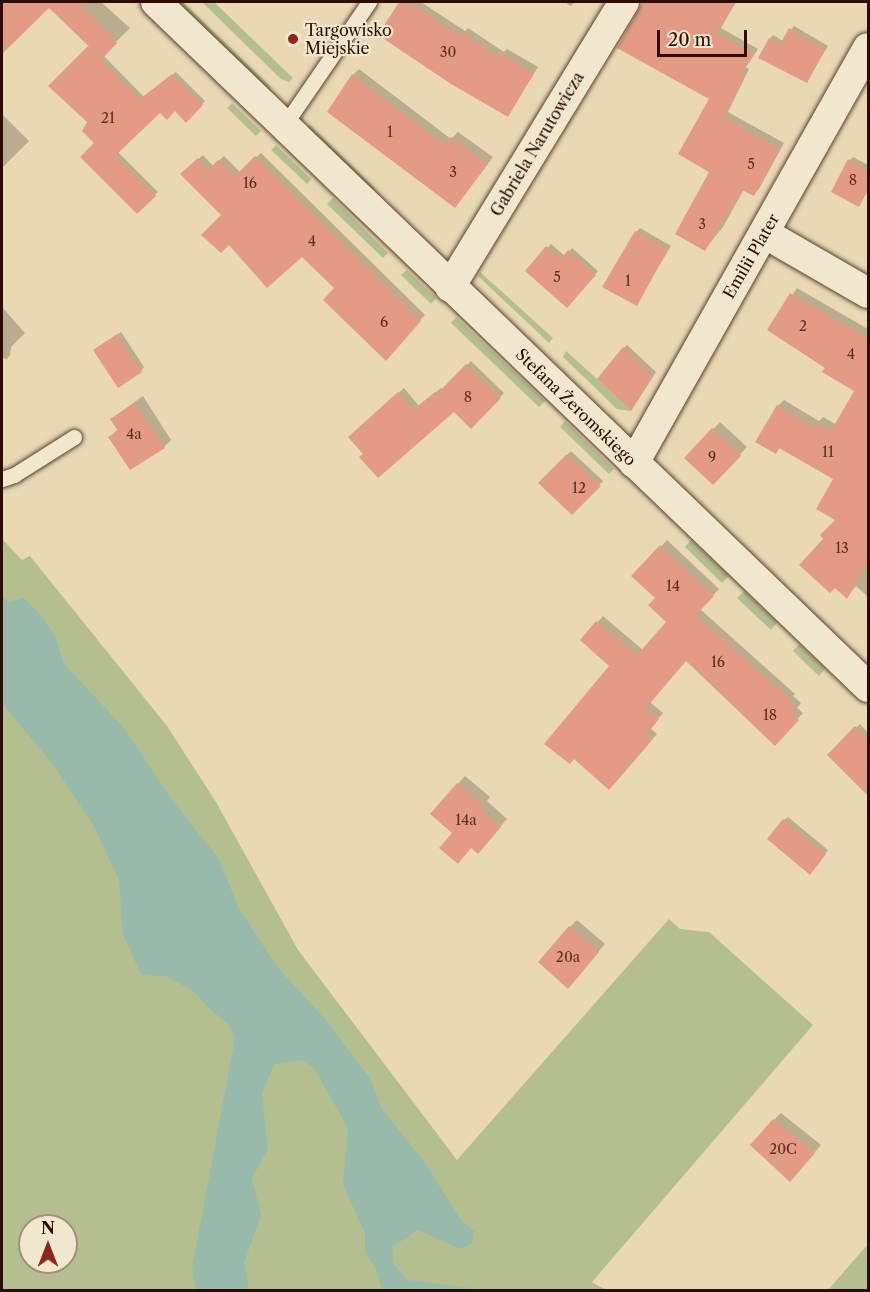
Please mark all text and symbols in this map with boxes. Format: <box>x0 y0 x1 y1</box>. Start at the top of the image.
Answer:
scale bar <box>660 18 750 56</box>
place label: Targowisko Miejskie <box>305 20 392 58</box>
text: 20 m <box>668 29 711 51</box>
marker: Targowisko Miejskie <box>286 32 300 46</box>
house number: 30 <box>440 44 456 60</box>
street label: Gabriela Narutowicza <box>486 68 588 220</box>
house number: 21 <box>101 110 115 126</box>
house number: 1 <box>387 124 393 140</box>
house number: 5 <box>747 156 755 172</box>
house number: 3 <box>449 164 457 180</box>
house number: 8 <box>849 172 857 188</box>
house number: 16 <box>243 175 257 191</box>
street label: Emilii Plater <box>719 210 783 302</box>
house number: 3 <box>698 216 706 232</box>
house number: 4 <box>308 233 316 249</box>
house number: 5 <box>553 269 561 285</box>
house number: 1 <box>625 273 631 289</box>
house number: 6 <box>380 314 388 330</box>
house number: 2 <box>799 318 807 334</box>
street label: Stefana Żeromskiego <box>512 344 640 470</box>
house number: 4 <box>847 346 855 362</box>
house number: 8 <box>464 389 472 405</box>
house number: 4a <box>126 426 142 442</box>
house number: 11 <box>822 444 834 460</box>
house number: 9 <box>708 449 716 465</box>
house number: 12 <box>572 480 586 496</box>
house number: 13 <box>835 540 849 556</box>
house number: 14 <box>666 578 680 594</box>
house number: 16 <box>711 654 725 670</box>
house number: 18 <box>763 707 777 723</box>
house number: 14a <box>455 812 477 828</box>
house number: 20a <box>556 949 580 965</box>
house number: 20C <box>769 1141 797 1157</box>
north arrow <box>18 1214 78 1274</box>
text: N <box>41 1218 55 1238</box>

